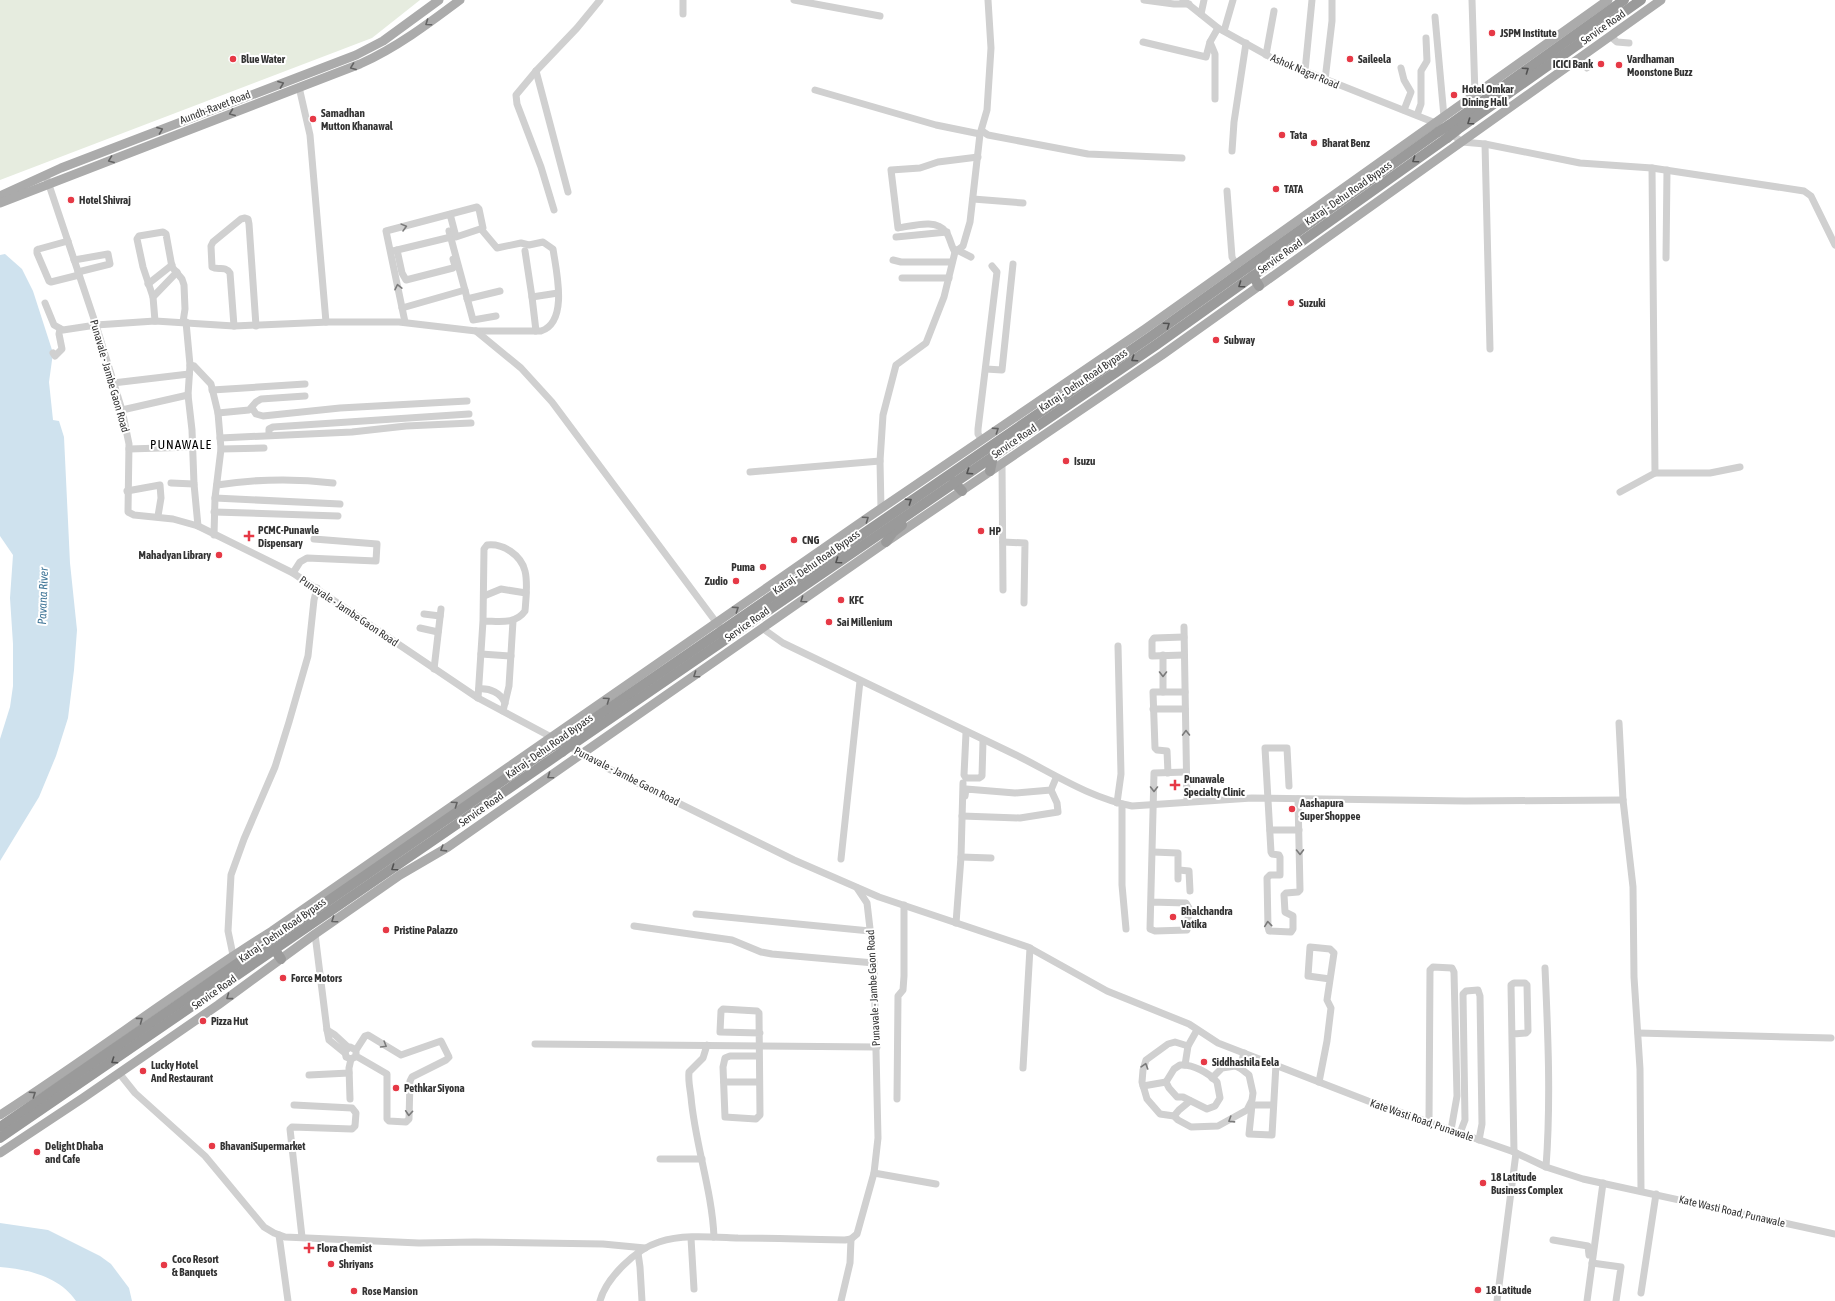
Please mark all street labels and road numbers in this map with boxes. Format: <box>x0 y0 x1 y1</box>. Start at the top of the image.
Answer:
street label: Service Road <box>1578 7 1628 47</box>
street label: Ashok Nagar Road <box>1269 51 1341 91</box>
street label: Aundh-Ravet Road <box>178 88 252 126</box>
street label: Katraj - Dehu Road Bypass <box>1302 158 1394 228</box>
street label: Service Road <box>1255 236 1305 276</box>
street label: Punavale - Jambe Gaon Road <box>88 318 132 434</box>
street label: Katraj - Dehu Road Bypass <box>1037 346 1129 414</box>
street label: Service Road <box>989 422 1039 460</box>
street label: Katraj - Dehu Road Bypass <box>770 527 862 597</box>
street label: Punavale - Jambe Gaon Road <box>297 573 401 649</box>
street label: Service Road <box>722 604 772 644</box>
street label: Katraj - Dehu Road Bypass <box>503 711 595 781</box>
street label: Punavale - Jambe Gaon Road <box>572 744 682 808</box>
street label: Service Road <box>456 789 506 829</box>
street label: Katraj - Dehu Road Bypass <box>236 895 328 965</box>
street label: Punavale - Jambe Gaon Road <box>864 930 882 1046</box>
street label: Service Road <box>189 972 239 1012</box>
street label: Kate Wasti Road, Punawale <box>1369 1097 1475 1143</box>
street label: Kate Wasti Road, Punawale <box>1678 1193 1786 1229</box>

